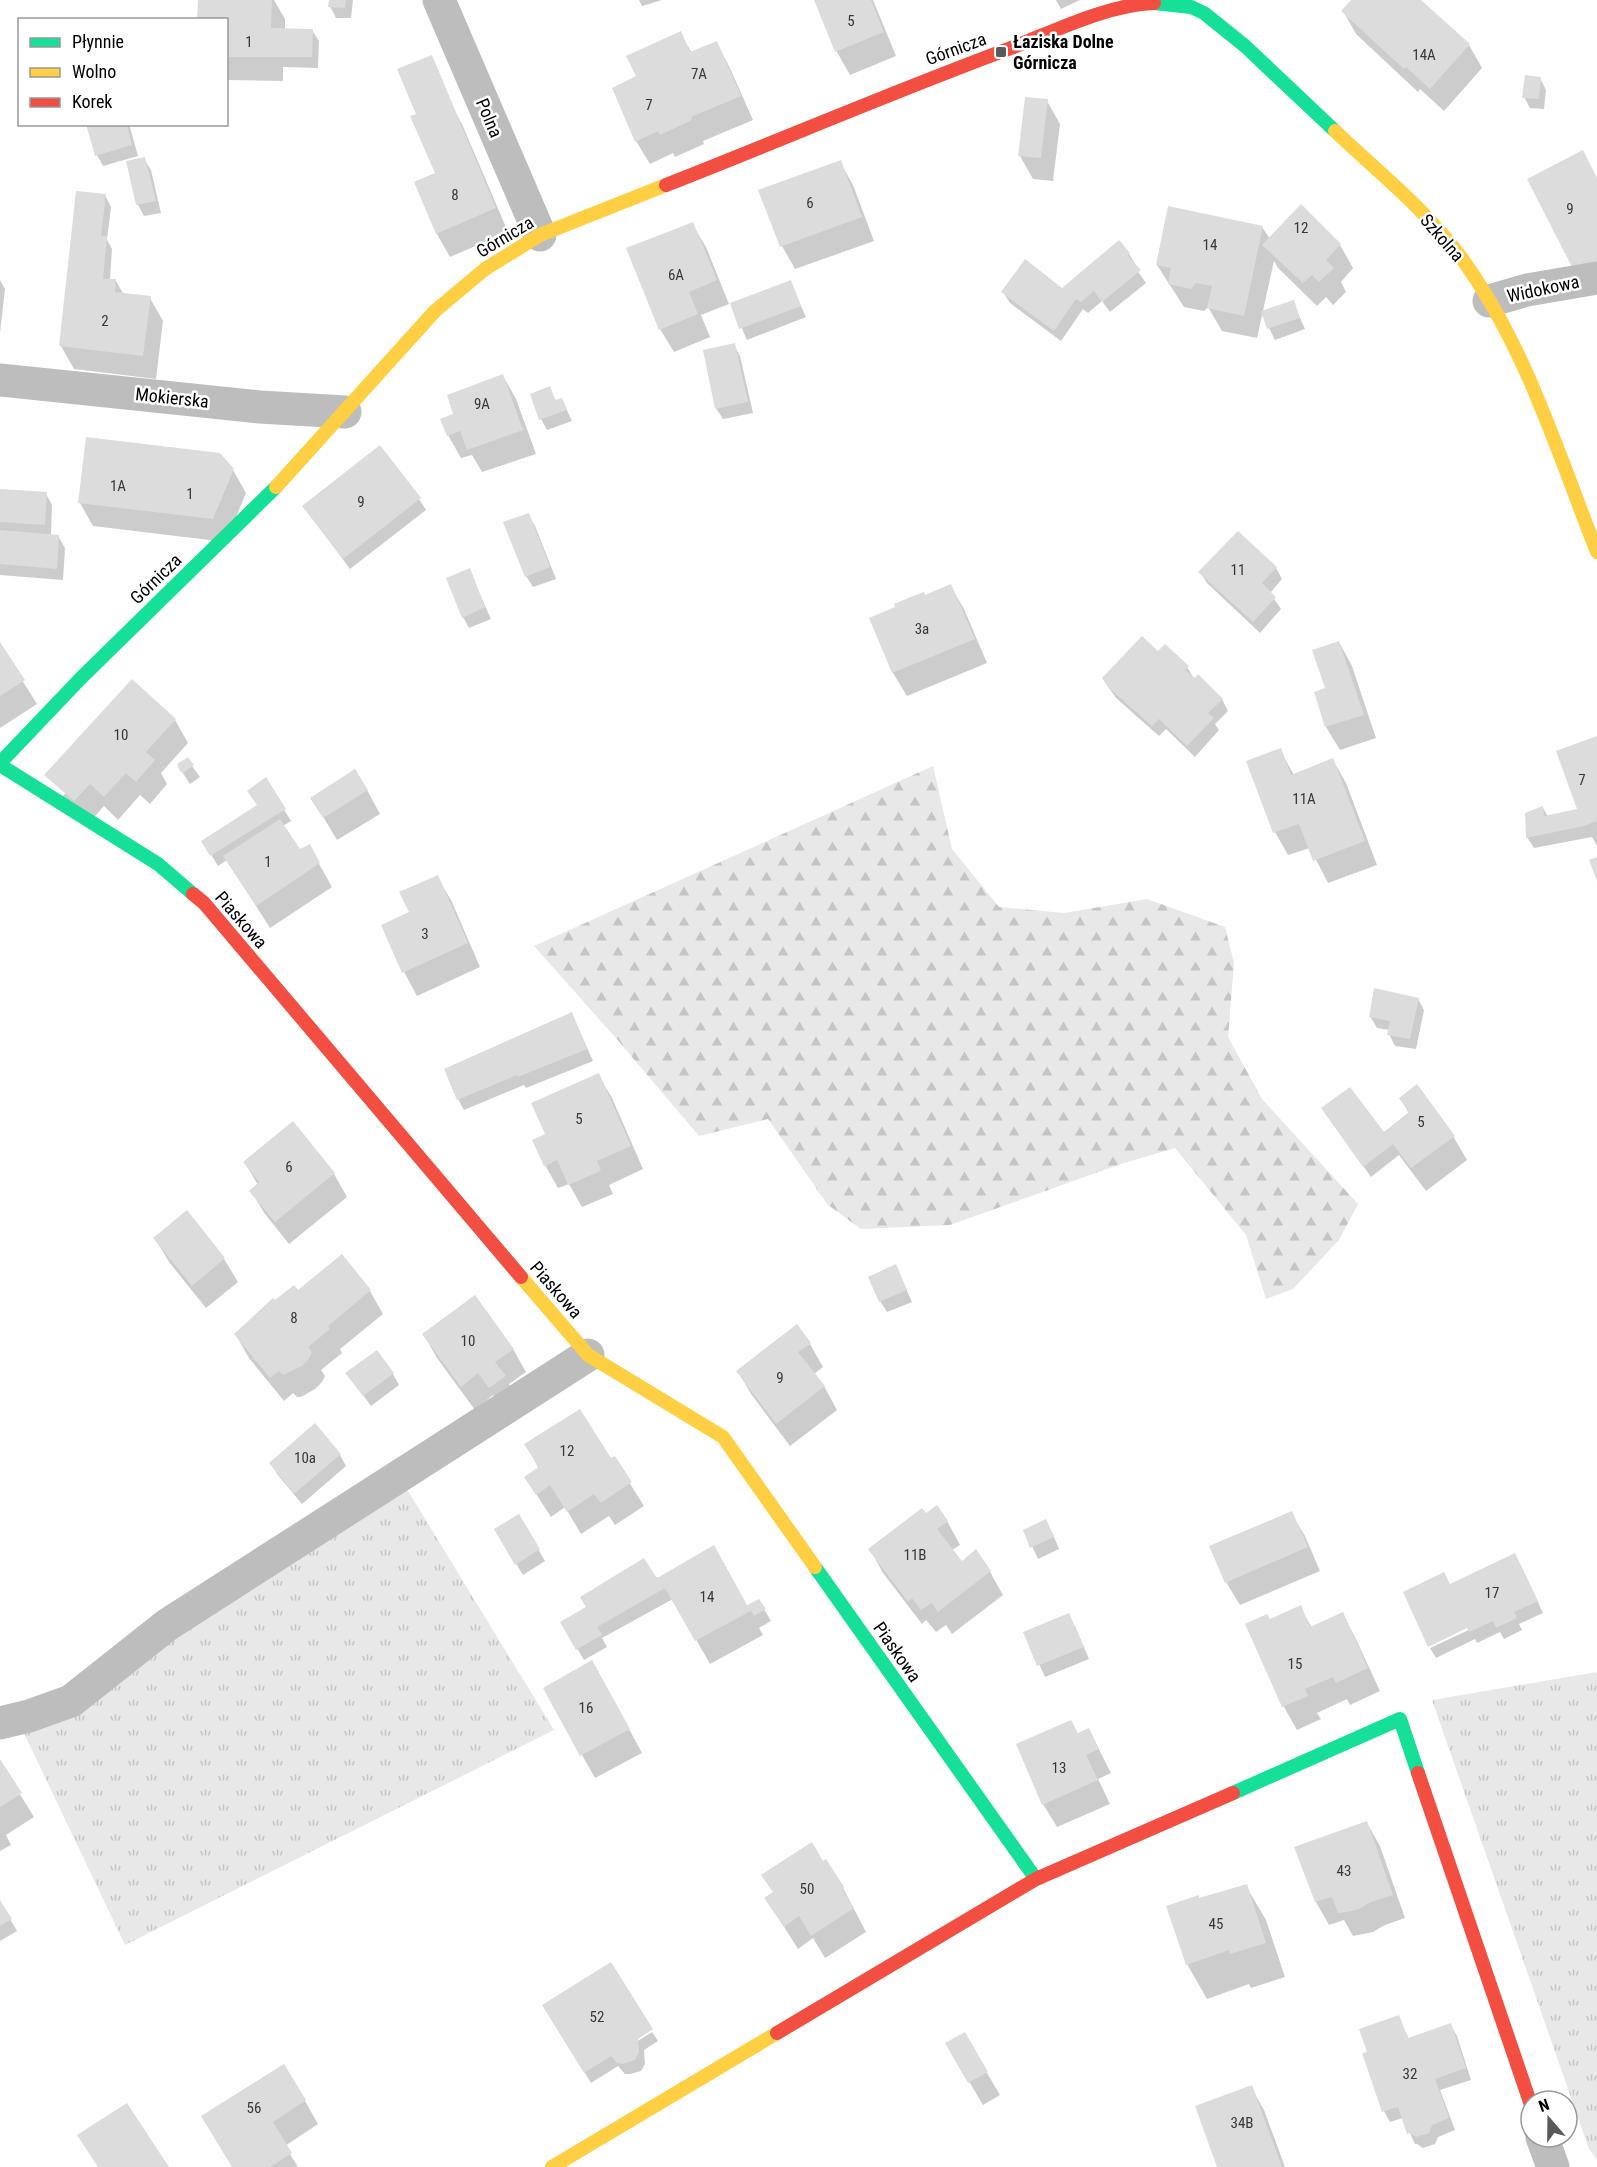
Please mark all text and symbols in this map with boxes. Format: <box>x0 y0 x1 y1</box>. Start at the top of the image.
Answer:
house number: 5 <box>847 12 855 30</box>
legend <box>18 18 228 126</box>
street label: Górnicza <box>923 28 989 69</box>
text: Płynnie <box>72 31 124 52</box>
place label: Łaziska Dolne Górnicza <box>1013 31 1114 73</box>
house number: 1 <box>245 33 253 51</box>
marker: Łaziska Dolne Górnicza <box>994 45 1008 59</box>
house number: 14A <box>1412 46 1436 64</box>
text: Wolno <box>72 61 116 82</box>
house number: 7A <box>691 65 707 83</box>
text: Korek <box>72 91 112 112</box>
street label: Polna <box>472 95 507 140</box>
house number: 7 <box>645 96 653 114</box>
house number: 8 <box>451 186 459 204</box>
house number: 6 <box>806 194 814 212</box>
house number: 9 <box>1566 200 1574 218</box>
street label: Szkolna <box>1416 210 1469 266</box>
street label: Górnicza <box>472 211 537 262</box>
house number: 12 <box>1294 219 1308 237</box>
house number: 14 <box>1203 236 1217 254</box>
house number: 6A <box>668 266 684 284</box>
street label: Widokowa <box>1505 271 1581 306</box>
house number: 2 <box>101 312 109 330</box>
street label: Mokierska <box>134 383 210 412</box>
house number: 9A <box>474 395 490 413</box>
house number: 1A <box>110 477 126 495</box>
house number: 1 <box>186 485 194 503</box>
house number: 9 <box>357 493 365 511</box>
street label: Górnicza <box>126 549 186 608</box>
house number: 11 <box>1231 561 1245 579</box>
house number: 3a <box>915 620 929 638</box>
house number: 10 <box>114 726 128 744</box>
house number: 7 <box>1578 771 1586 789</box>
house number: 11A <box>1292 790 1316 808</box>
house number: 1 <box>264 853 272 871</box>
street label: Piaskowa <box>211 887 272 952</box>
house number: 3 <box>421 925 429 943</box>
house number: 5 <box>575 1110 583 1128</box>
house number: 5 <box>1417 1113 1425 1131</box>
house number: 6 <box>285 1158 293 1176</box>
street label: Piaskowa <box>526 1257 587 1322</box>
house number: 8 <box>290 1309 298 1327</box>
house number: 10 <box>461 1332 475 1350</box>
house number: 9 <box>776 1369 784 1387</box>
house number: 12 <box>560 1442 574 1460</box>
house number: 10a <box>294 1449 316 1467</box>
house number: 11B <box>904 1546 927 1564</box>
house number: 17 <box>1485 1584 1499 1602</box>
house number: 14 <box>700 1588 714 1606</box>
street label: Piaskowa <box>869 1618 926 1686</box>
house number: 15 <box>1288 1655 1302 1673</box>
house number: 16 <box>579 1699 593 1717</box>
house number: 13 <box>1052 1759 1066 1777</box>
house number: 43 <box>1337 1862 1351 1880</box>
house number: 50 <box>800 1880 814 1898</box>
house number: 45 <box>1209 1915 1223 1933</box>
house number: 52 <box>590 2008 604 2026</box>
house number: 32 <box>1403 2065 1417 2083</box>
north arrow <box>1519 2089 1579 2149</box>
text: N <box>1536 2095 1552 2116</box>
house number: 56 <box>247 2099 261 2117</box>
house number: 34B <box>1231 2114 1254 2132</box>

